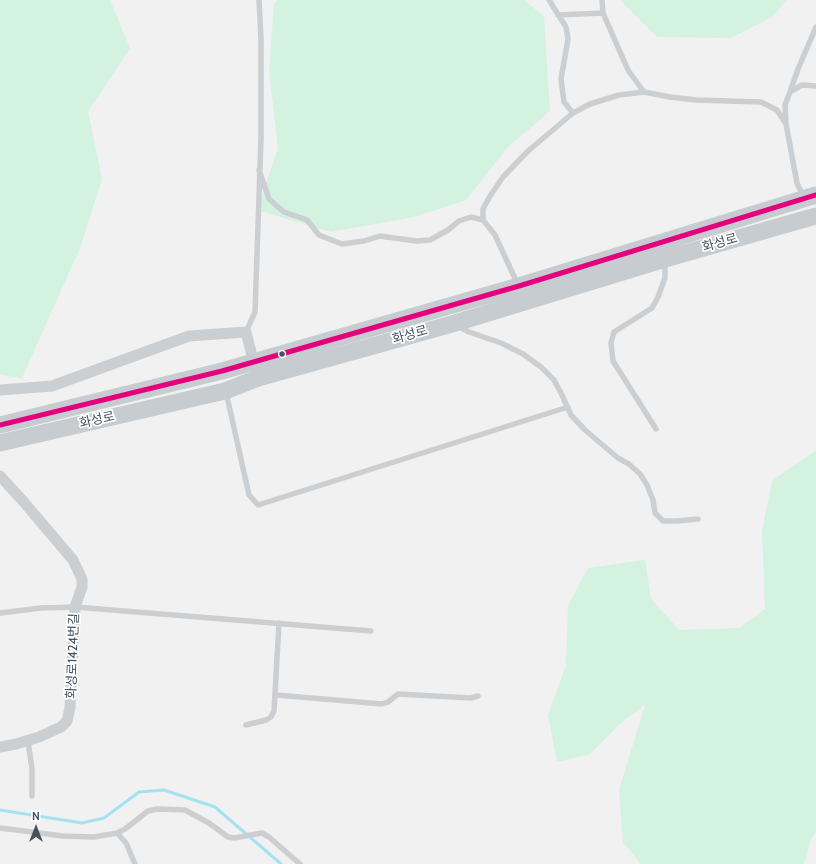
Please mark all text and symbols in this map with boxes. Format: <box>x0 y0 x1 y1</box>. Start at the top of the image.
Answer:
street label: 화성로 <box>701 231 739 255</box>
street label: 화성로 <box>391 323 429 347</box>
unlabelled marker <box>277 349 287 359</box>
street label: 화성로 <box>78 408 116 432</box>
street label: 화성로1424번길 <box>64 613 82 699</box>
north arrow <box>16 808 56 848</box>
text: N <box>32 809 40 823</box>

